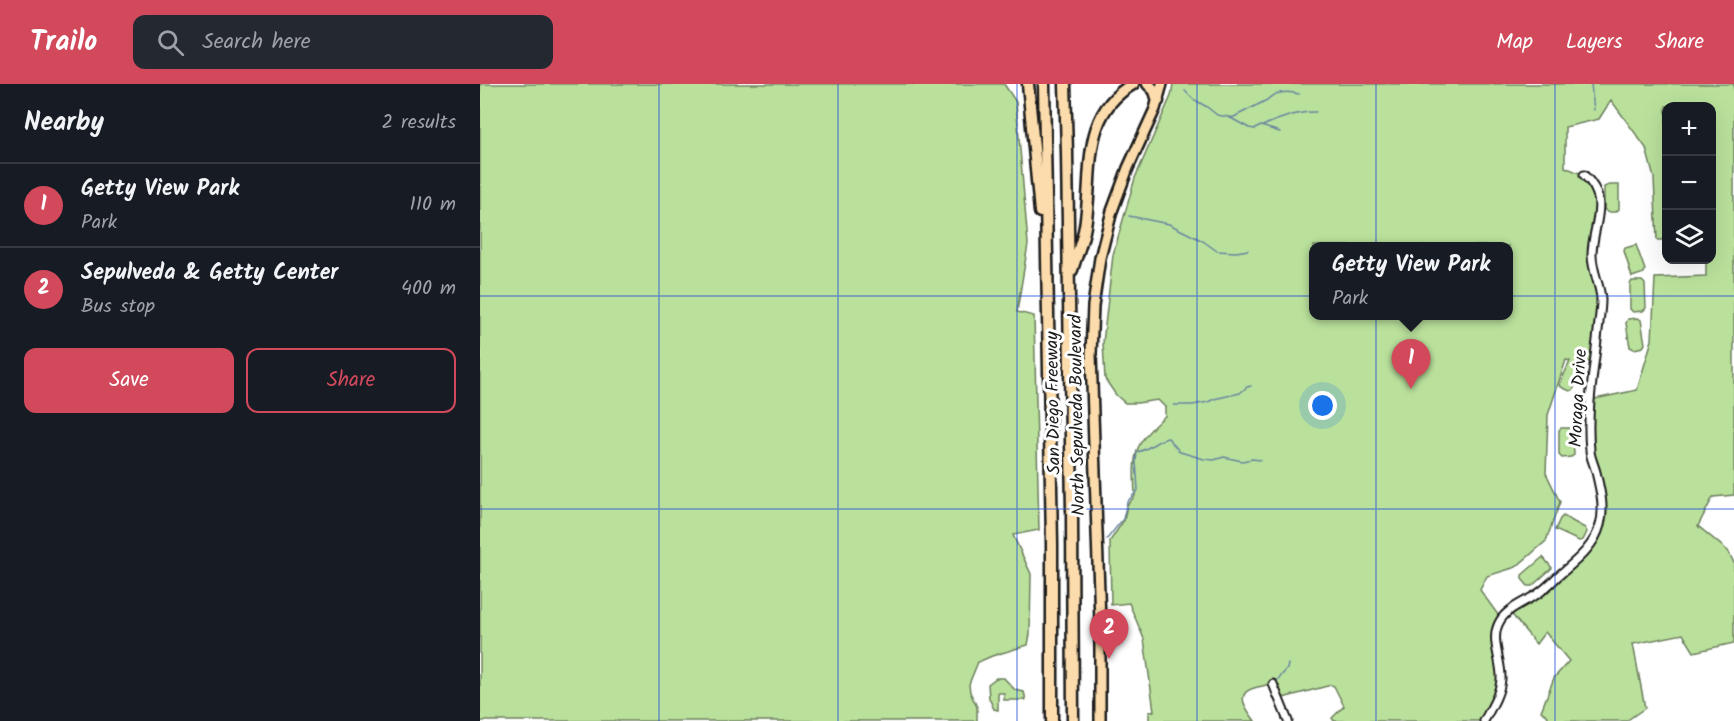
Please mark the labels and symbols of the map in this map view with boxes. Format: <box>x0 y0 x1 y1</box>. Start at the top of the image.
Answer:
street label: North Sepulveda Boulevard <box>1062 313 1094 516</box>
street label: San Diego Freeway <box>1038 331 1070 475</box>
pin: 1 <box>1392 340 1430 389</box>
street label: Moraga Drive <box>1562 348 1596 448</box>
your location <box>1308 391 1337 420</box>
pin: 2 <box>1090 610 1128 659</box>

